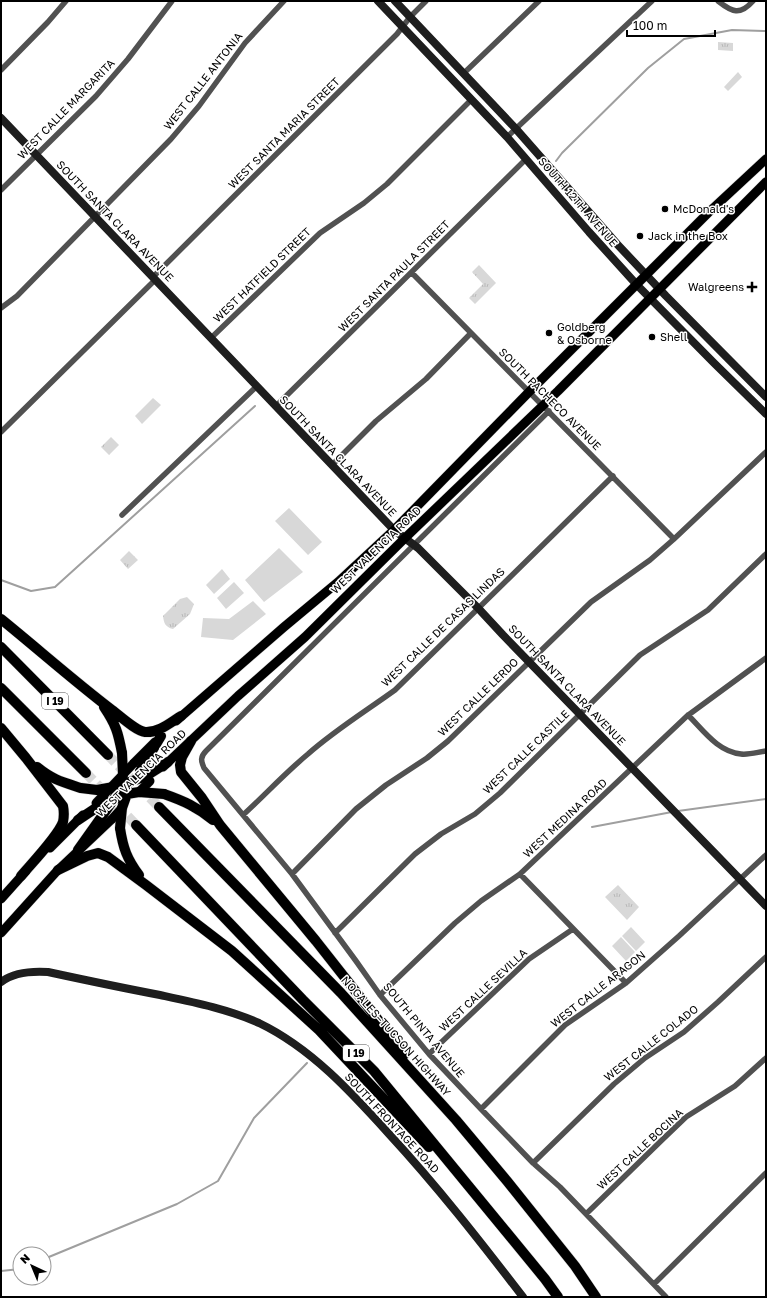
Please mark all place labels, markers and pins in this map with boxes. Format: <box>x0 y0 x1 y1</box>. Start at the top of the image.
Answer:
place label: McDonald's <box>673 202 734 215</box>
marker: McDonald's <box>660 204 670 214</box>
place label: Jack in the Box <box>648 229 728 242</box>
marker: Jack in the Box <box>635 231 645 241</box>
place label: Walgreens <box>688 280 744 293</box>
marker: Walgreens <box>747 282 757 292</box>
place label: Goldberg & Osborne <box>557 320 612 346</box>
marker: Goldberg & Osborne <box>544 328 554 338</box>
place label: Shell <box>660 330 688 343</box>
marker: Shell <box>647 332 657 342</box>

